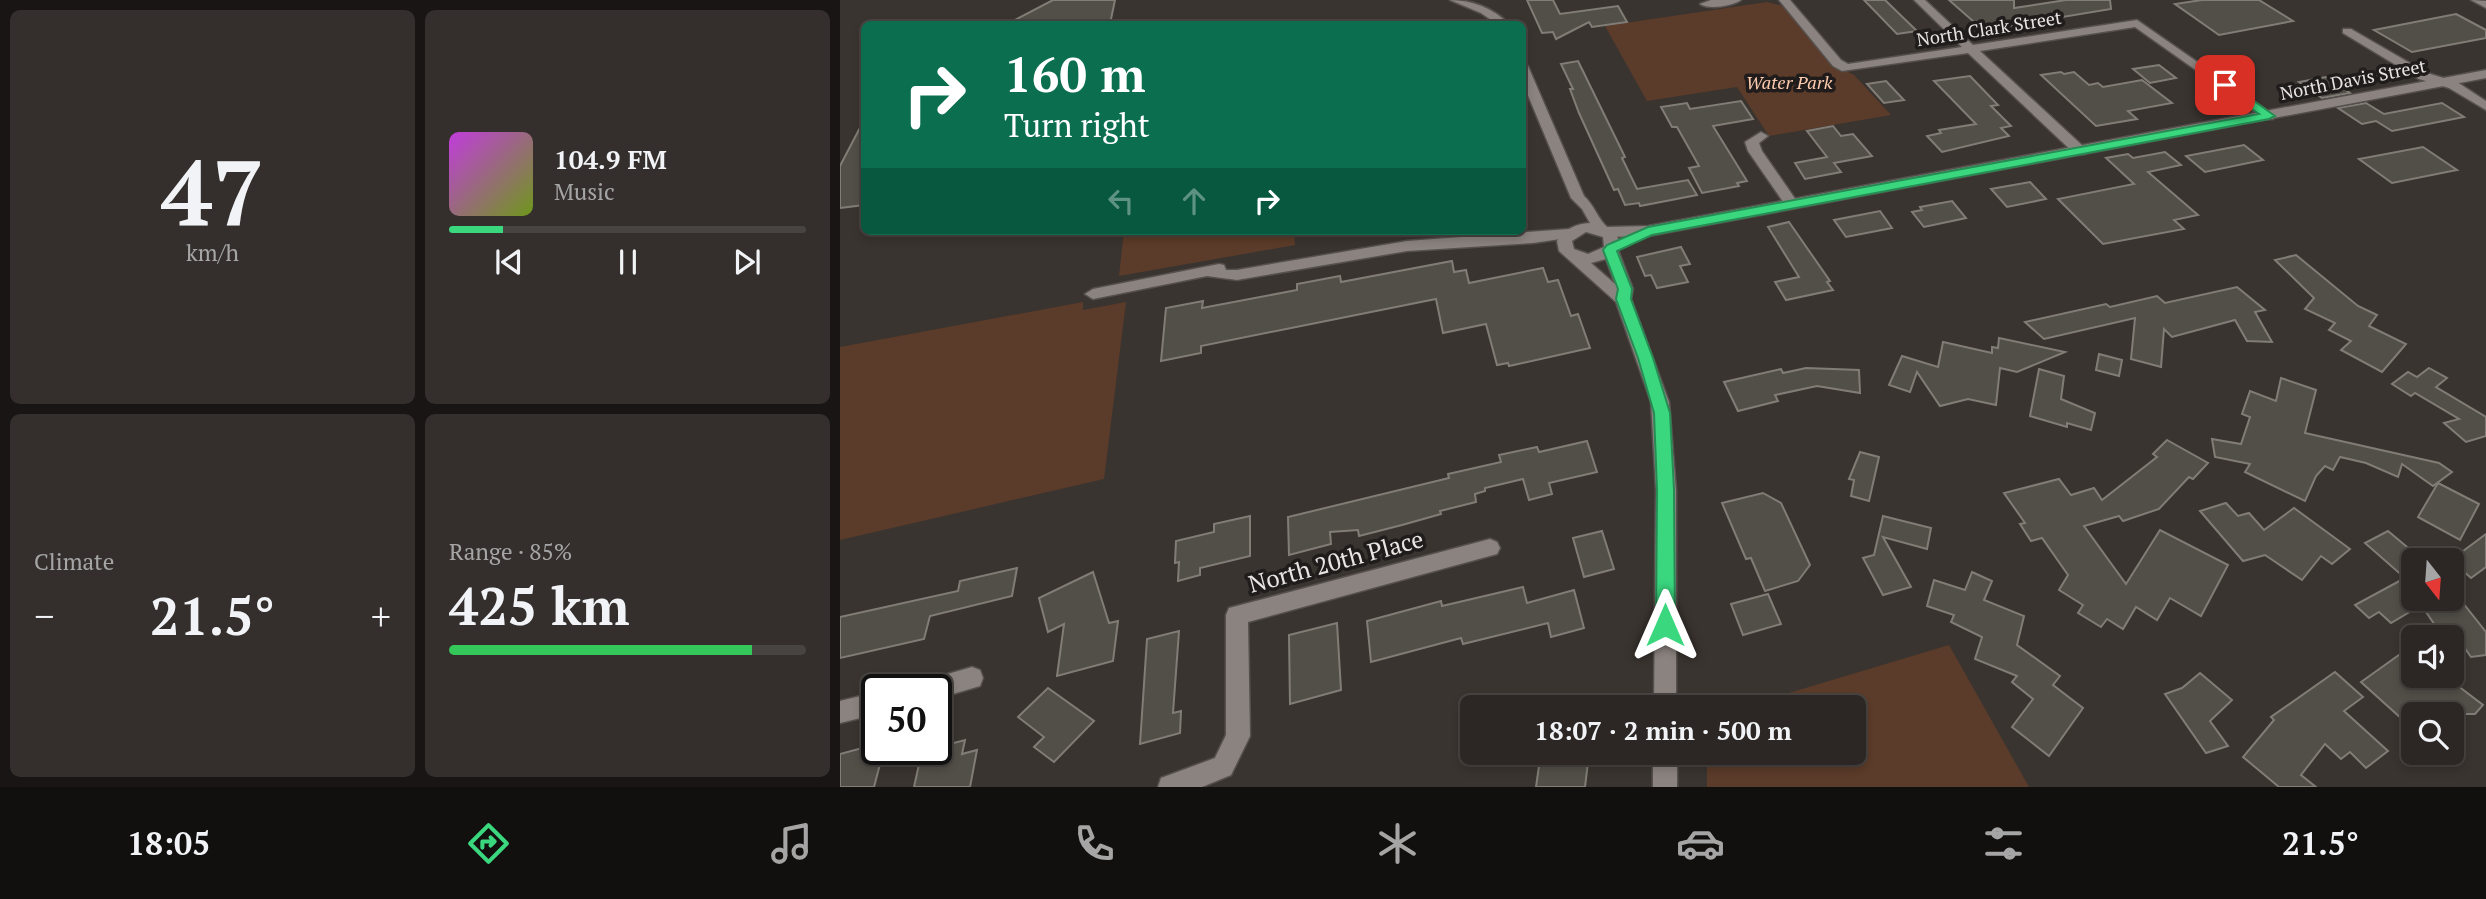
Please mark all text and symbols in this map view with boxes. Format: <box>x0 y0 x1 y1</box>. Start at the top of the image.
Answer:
street label: North Clark Street <box>1915 5 2063 51</box>
text: 160 m <box>1004 41 1146 106</box>
icon: right <box>889 49 980 140</box>
street label: North Davis Street <box>2278 53 2428 105</box>
pin <box>2195 55 2255 115</box>
icon: arrive <box>2206 66 2244 104</box>
park label: Water Park <box>1746 70 1833 94</box>
text: Turn right <box>1004 104 1150 146</box>
text: 47 <box>161 131 264 252</box>
text: 104.9 FM <box>554 142 667 176</box>
text: Music <box>554 176 615 207</box>
icon: left <box>1102 182 1140 220</box>
icon: ahead <box>1175 182 1213 220</box>
icon: right <box>1248 182 1286 220</box>
text: km/h <box>186 237 239 268</box>
icon: previous <box>490 243 528 281</box>
icon: pause <box>609 243 647 281</box>
icon: next <box>728 243 766 281</box>
street label: North 20th Place <box>1245 522 1427 600</box>
text: Range · 85% <box>449 536 572 567</box>
text: Climate <box>34 546 114 577</box>
north arrow <box>2401 548 2464 611</box>
map controls <box>2401 548 2464 765</box>
text: 425 km <box>449 571 630 640</box>
text: 21.5° <box>150 581 275 650</box>
position arrow <box>1628 588 1702 662</box>
text: − <box>34 591 54 641</box>
text: + <box>371 591 391 641</box>
button: sound <box>2401 625 2464 688</box>
speed limit sign: 50 <box>861 674 952 765</box>
button: search <box>2401 702 2464 765</box>
text: 18:07 · 2 min · 500 m <box>1534 713 1792 747</box>
icon: directions <box>464 819 513 868</box>
icon: music <box>767 819 816 868</box>
icon: phone <box>1070 819 1119 868</box>
icon: climate <box>1373 819 1422 868</box>
icon: car <box>1676 819 1725 868</box>
icon: filters <box>1979 819 2028 868</box>
text: 18:05 <box>127 822 210 864</box>
text: 21.5° <box>2282 822 2359 864</box>

